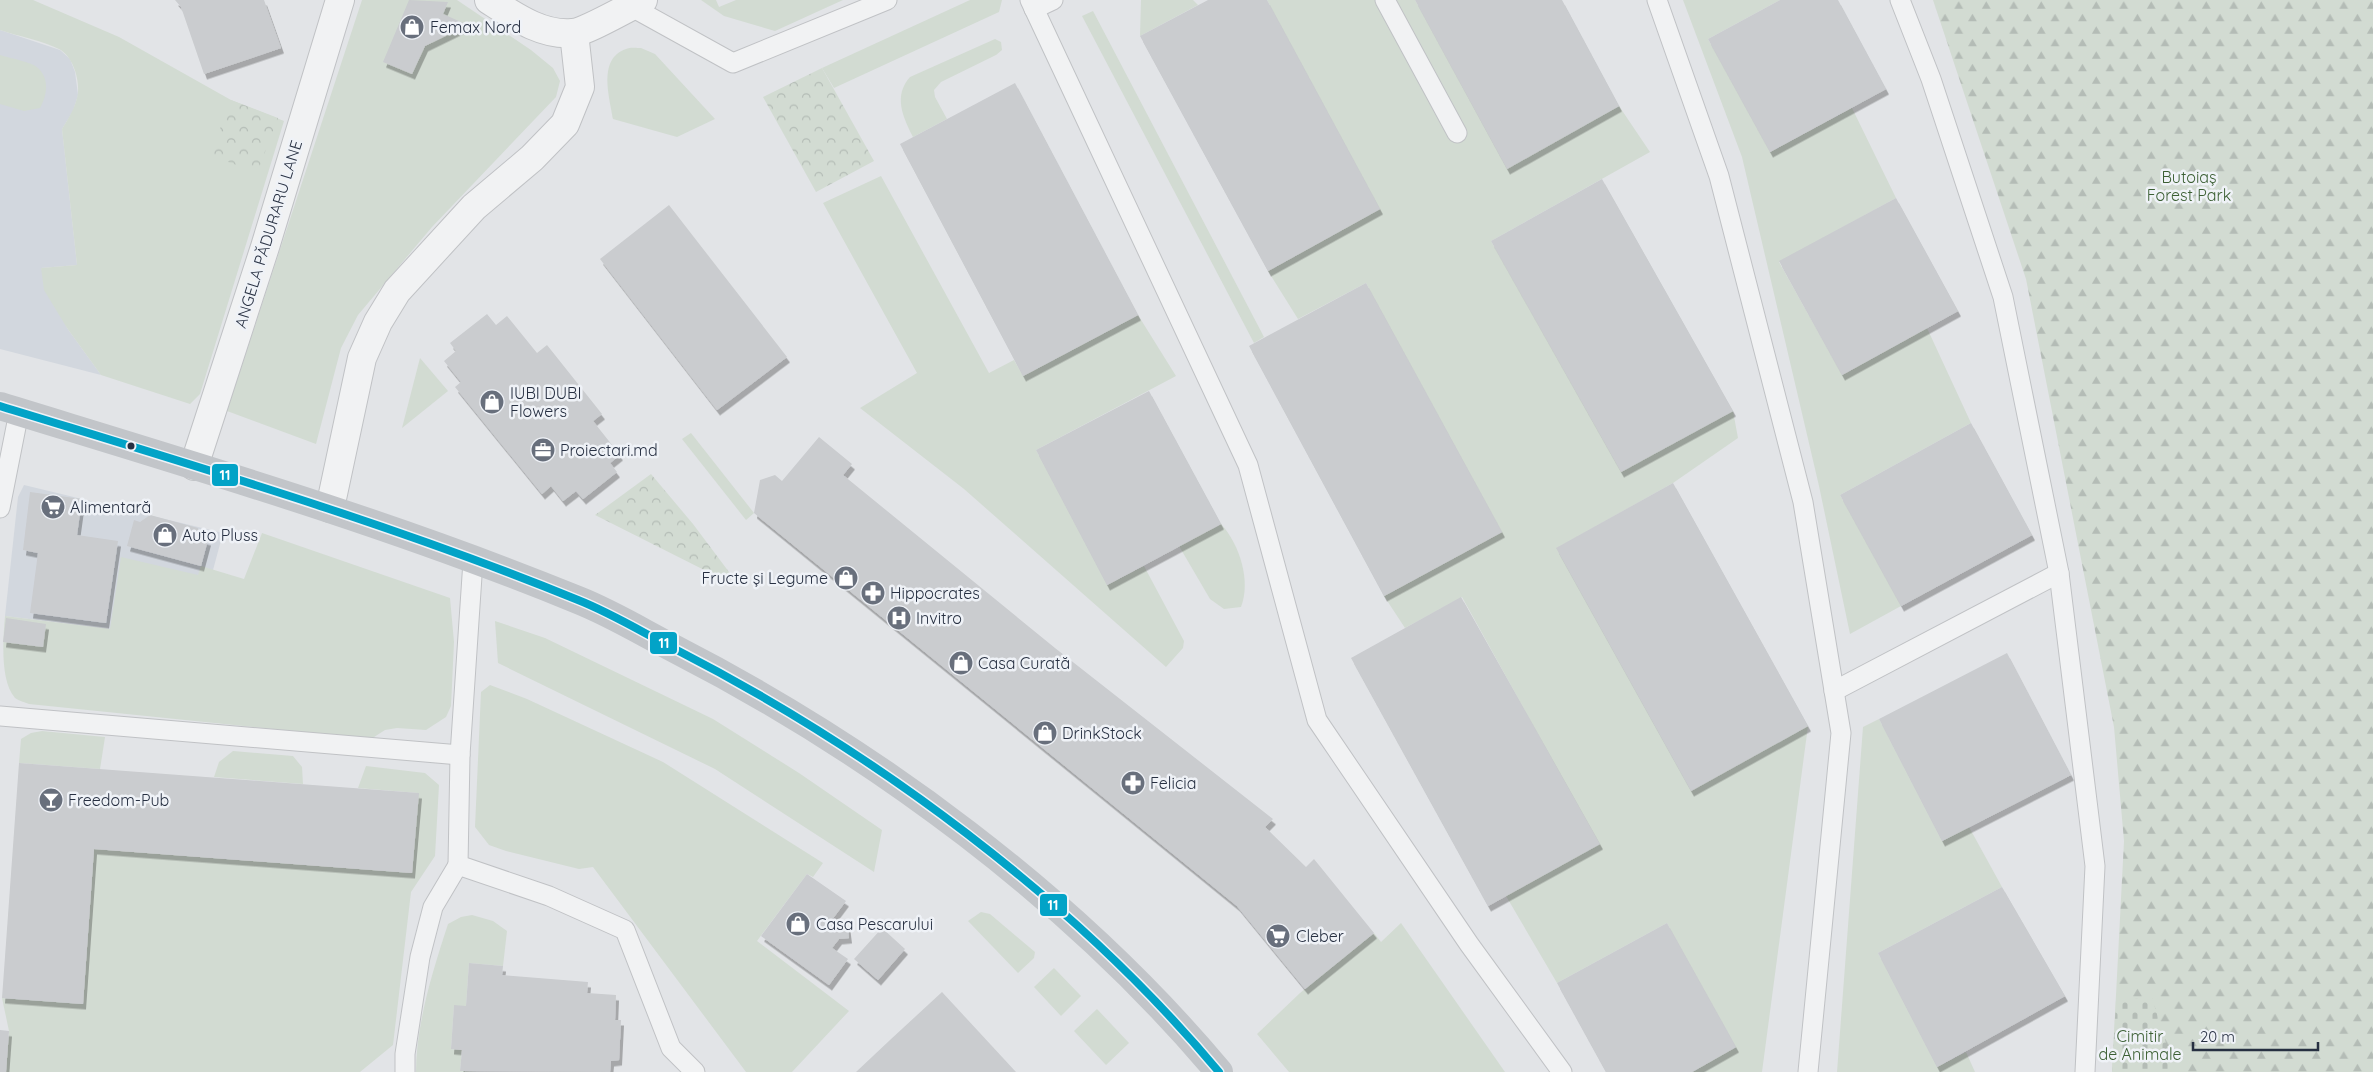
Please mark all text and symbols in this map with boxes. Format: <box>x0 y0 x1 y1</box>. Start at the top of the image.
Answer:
shop icon: Femax Nord <box>399 14 425 40</box>
place label: Femax Nord <box>430 17 521 37</box>
street label: ANGELA PĂDURARU LANE <box>230 138 306 330</box>
park label: Butoiaș Forest Park <box>2147 167 2231 205</box>
place label: IUBI DUBI Flowers <box>510 383 582 421</box>
shop icon: IUBI DUBI Flowers <box>479 389 505 415</box>
office icon: Proiectari.md <box>530 437 556 463</box>
place label: Proiectari.md <box>560 440 658 460</box>
unlabelled marker <box>126 441 136 451</box>
line badge: 11 <box>211 463 239 487</box>
text: 11 <box>220 466 230 484</box>
supermarket icon: Alimentară <box>40 494 66 520</box>
place label: Alimentară <box>70 497 151 517</box>
shop icon: Auto Pluss <box>152 522 178 548</box>
place label: Auto Pluss <box>182 525 258 545</box>
shop icon: Fructe și Legume <box>833 565 859 591</box>
place label: Fructe și Legume <box>701 568 828 588</box>
pharmacy icon: Hippocrates <box>860 580 886 606</box>
place label: Hippocrates <box>890 583 980 603</box>
hospital icon: Invitro <box>886 605 912 631</box>
place label: Invitro <box>916 608 962 628</box>
line badge: 11 <box>649 631 678 655</box>
text: 11 <box>659 634 669 652</box>
shop icon: Casa Curată <box>948 650 974 676</box>
place label: Casa Curată <box>978 653 1070 673</box>
shop icon: DrinkStock <box>1032 720 1058 746</box>
place label: DrinkStock <box>1062 723 1142 743</box>
pharmacy icon: Felicia <box>1120 770 1146 796</box>
place label: Felicia <box>1150 773 1196 793</box>
bar icon: Freedom-Pub <box>38 787 64 813</box>
place label: Freedom-Pub <box>68 790 169 810</box>
line badge: 11 <box>1039 893 1068 917</box>
text: 11 <box>1048 896 1058 914</box>
shop icon: Casa Pescarului <box>785 911 811 937</box>
place label: Casa Pescarului <box>816 914 933 934</box>
supermarket icon: Cleber <box>1265 923 1291 949</box>
place label: Cleber <box>1296 926 1344 946</box>
scale bar <box>2193 1020 2318 1052</box>
park label: Cimitir de Animale <box>2099 1026 2181 1064</box>
text: 20 m <box>2200 1027 2235 1046</box>

